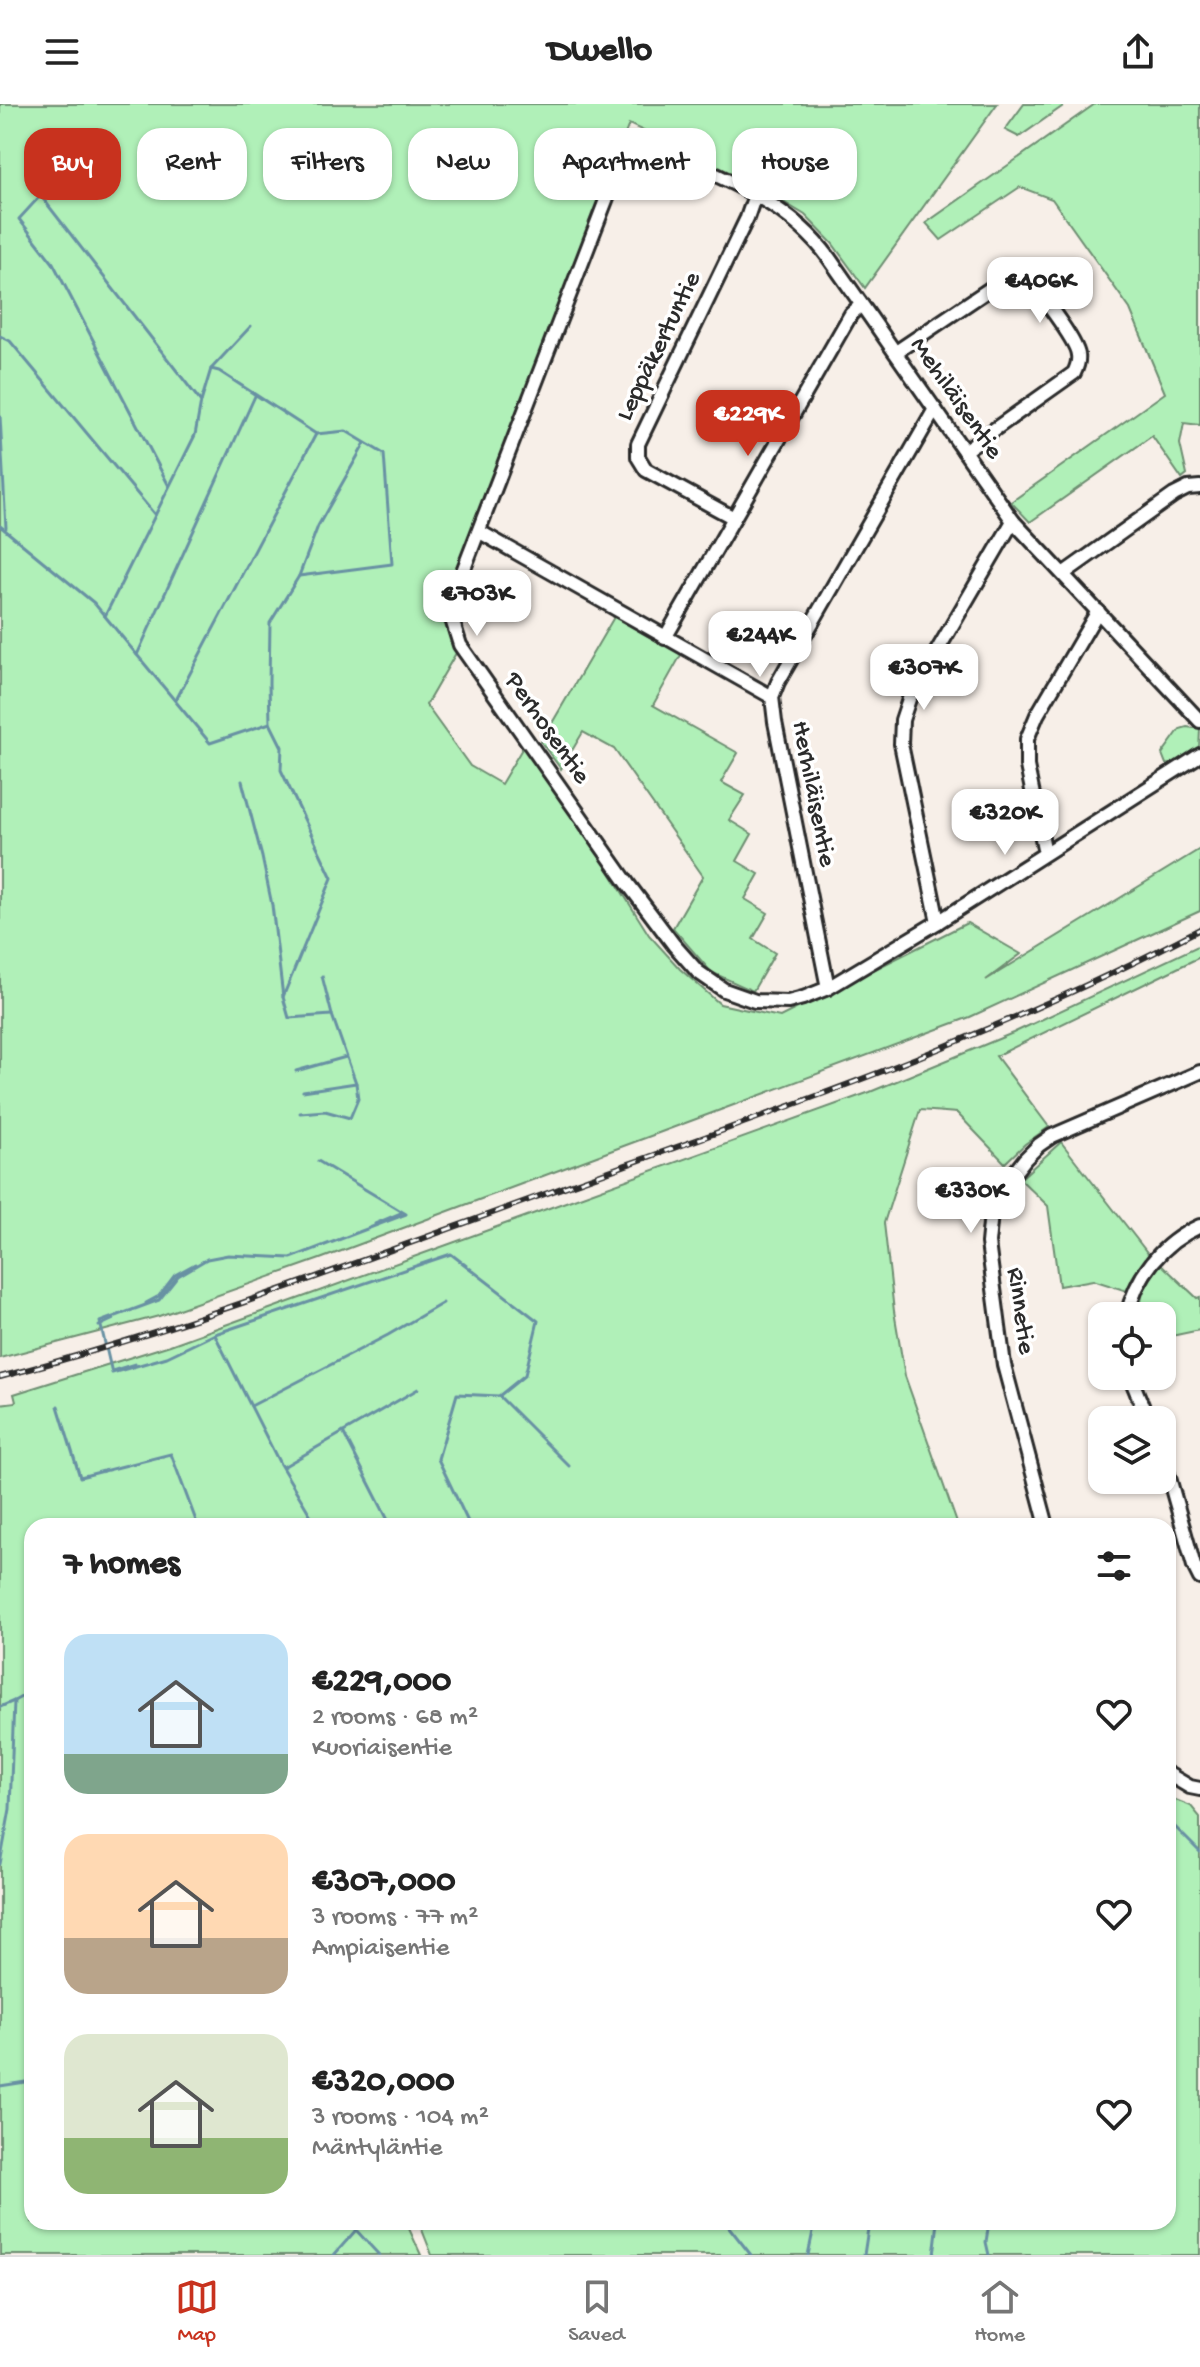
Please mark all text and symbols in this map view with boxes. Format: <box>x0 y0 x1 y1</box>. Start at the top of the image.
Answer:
icon: menu <box>40 30 84 74</box>
icon: share <box>1116 30 1160 74</box>
text: Dwello <box>548 31 652 74</box>
chip: Buy <box>24 128 121 200</box>
chip: Rent <box>137 128 247 200</box>
chip: Filters <box>263 128 392 200</box>
chip: New <box>408 128 518 200</box>
chip: Apartment <box>534 128 716 200</box>
chip: House <box>732 128 857 200</box>
pin: €406K <box>984 257 1096 325</box>
street label: Leppäkertuntie <box>611 267 710 427</box>
text: €406K <box>1005 267 1075 298</box>
street label: Mehiläisentie <box>902 332 1009 466</box>
pin: €229K <box>692 390 804 458</box>
text: €229K <box>714 400 782 431</box>
pin: €703K <box>421 570 533 638</box>
text: €703K <box>441 580 513 611</box>
pin: €244K <box>704 611 816 679</box>
text: €244K <box>726 621 794 652</box>
pin: €307K <box>868 644 980 712</box>
text: €307K <box>888 654 960 685</box>
street label: Perhosentie <box>496 666 596 791</box>
street label: Herhiläisentie <box>783 718 841 870</box>
pin: €320K <box>949 789 1061 857</box>
text: €320K <box>970 799 1040 830</box>
pin: €330K <box>915 1167 1027 1235</box>
text: €330K <box>935 1177 1007 1208</box>
street label: Rinnetie <box>998 1266 1040 1357</box>
map controls <box>1088 1302 1176 1494</box>
button: locate <box>1088 1302 1176 1390</box>
button: layers <box>1088 1406 1176 1494</box>
icon: filters <box>1092 1544 1136 1588</box>
text: 7 homes <box>64 1546 180 1586</box>
text: €229,000 <box>312 1663 451 1703</box>
icon: home <box>128 1666 224 1762</box>
icon: heart <box>1092 1692 1136 1736</box>
text: 2 rooms · 68 m² <box>312 1703 478 1734</box>
text: Kuoriaisentie <box>312 1734 452 1765</box>
text: €307,000 <box>312 1863 455 1903</box>
icon: home <box>128 1866 224 1962</box>
icon: heart <box>1092 1892 1136 1936</box>
text: 3 rooms · 77 m² <box>312 1903 478 1934</box>
text: Ampiaisentie <box>312 1934 449 1965</box>
text: €320,000 <box>312 2063 454 2103</box>
icon: home <box>128 2066 224 2162</box>
icon: heart <box>1092 2092 1136 2136</box>
text: 3 rooms · 104 m² <box>312 2103 489 2134</box>
text: Mäntyläntie <box>312 2134 442 2165</box>
tab: Map <box>175 2275 219 2349</box>
tab: Saved <box>568 2275 625 2349</box>
tab: Home <box>974 2275 1025 2349</box>

